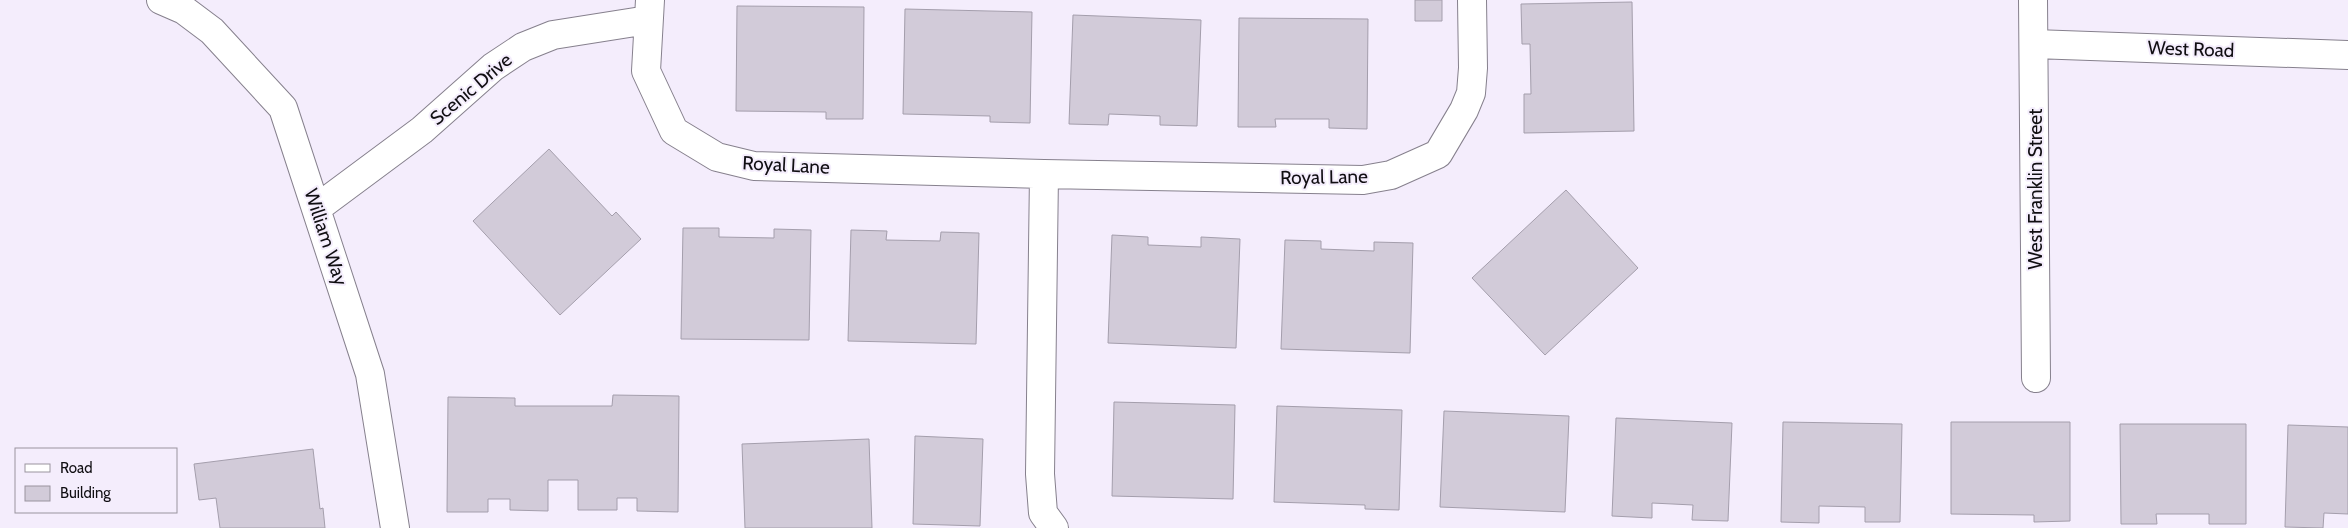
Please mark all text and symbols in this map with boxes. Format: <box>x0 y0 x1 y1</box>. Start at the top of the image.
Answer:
street label: West Road <box>2147 36 2235 62</box>
street label: Scenic Drive <box>426 48 517 130</box>
street label: West Franklin Street <box>2024 108 2047 269</box>
street label: Royal Lane <box>742 151 831 179</box>
street label: Royal Lane <box>1280 165 1368 189</box>
street label: William Way <box>300 186 353 289</box>
legend <box>15 448 178 513</box>
text: Road <box>60 459 93 477</box>
text: Building <box>60 484 111 502</box>

